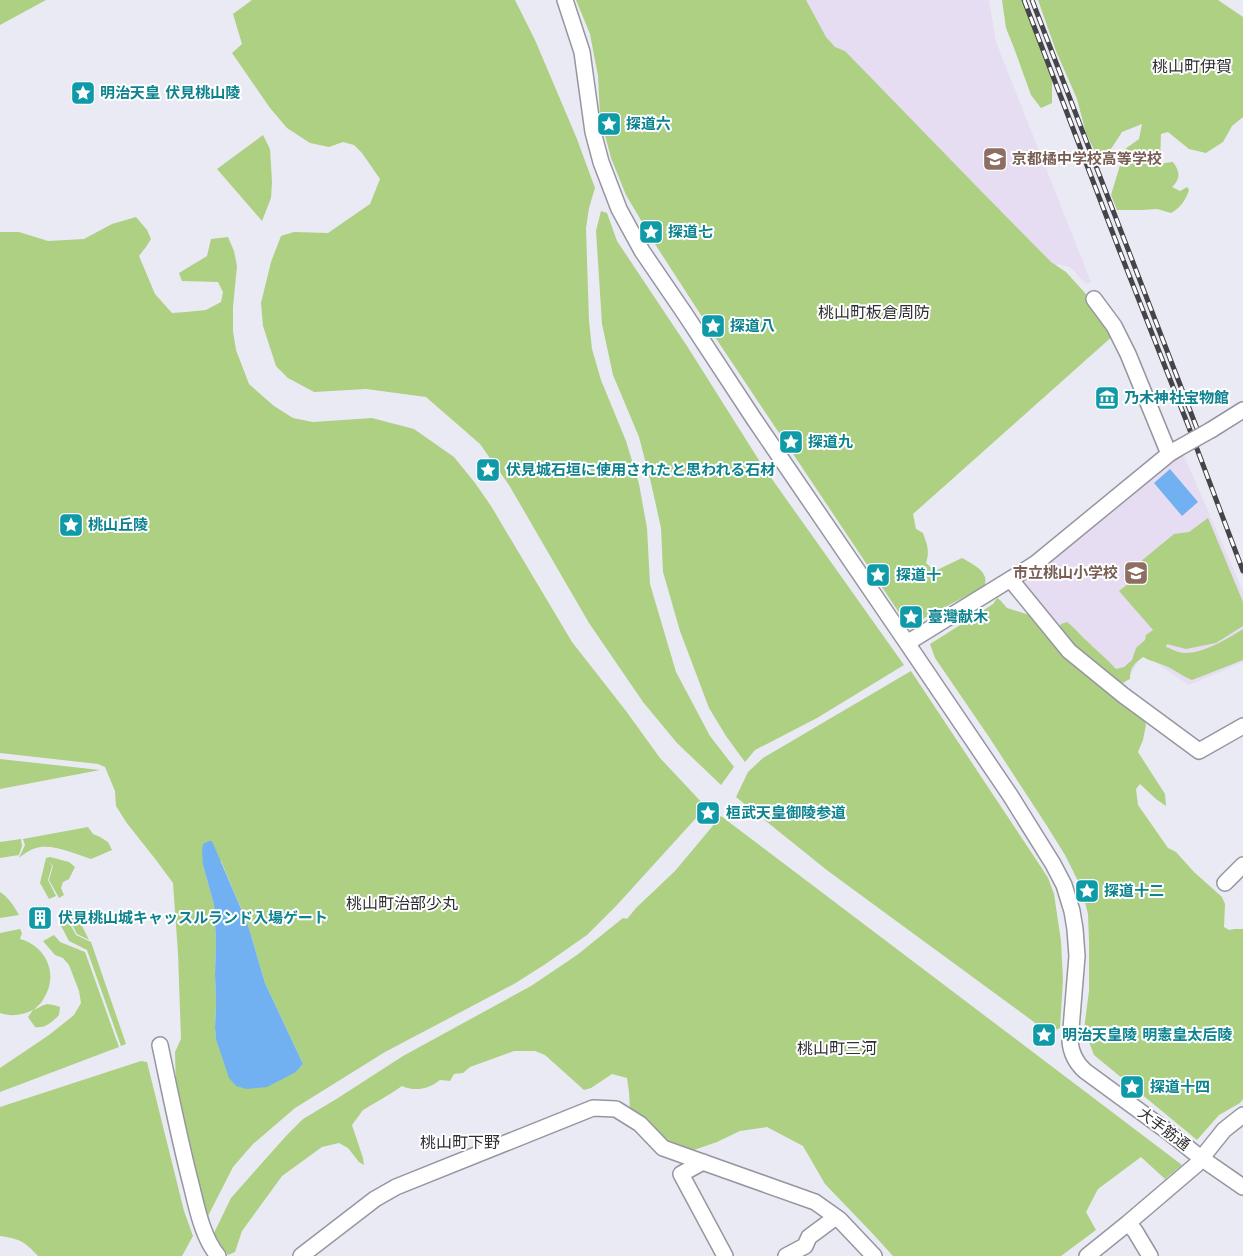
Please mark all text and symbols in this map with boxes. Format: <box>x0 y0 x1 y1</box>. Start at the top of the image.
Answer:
district label: 桃山町伊賀 <box>1152 57 1232 76</box>
place icon: 明治天皇 伏見桃山陵 <box>70 80 96 106</box>
place label: 明治天皇 伏見桃山陵 <box>100 84 240 102</box>
place icon: 探道六 <box>596 111 622 137</box>
place label: 探道六 <box>626 115 671 133</box>
school or university icon: 京都橘中学校高等学校 <box>982 146 1008 172</box>
place label: 京都橘中学校高等学校 <box>1012 150 1162 168</box>
place icon: 探道七 <box>638 219 664 245</box>
place label: 探道七 <box>668 223 713 241</box>
district label: 桃山町板倉周防 <box>818 303 930 322</box>
place icon: 探道八 <box>700 313 726 339</box>
place label: 探道八 <box>730 317 775 335</box>
museum icon: 乃木神社宝物館 <box>1094 385 1120 411</box>
place label: 乃木神社宝物館 <box>1124 389 1229 407</box>
place icon: 探道九 <box>778 429 804 455</box>
place label: 探道九 <box>808 433 853 451</box>
place icon: 伏見城石垣に使用されたと思われる石材 <box>475 457 501 483</box>
place label: 伏見城石垣に使用されたと思われる石材 <box>506 461 775 479</box>
place icon: 桃山丘陵 <box>58 512 84 538</box>
place label: 桃山丘陵 <box>88 516 148 534</box>
school or university icon: 市立桃山小学校 <box>1123 560 1149 586</box>
place icon: 探道十 <box>865 562 891 588</box>
place label: 市立桃山小学校 <box>1013 564 1118 582</box>
place label: 探道十 <box>896 566 941 584</box>
place icon: 臺灣献木 <box>898 604 924 630</box>
place label: 臺灣献木 <box>928 608 988 626</box>
place icon: 桓武天皇御陵参道 <box>695 800 721 826</box>
place label: 桓武天皇御陵参道 <box>726 804 846 822</box>
place icon: 探道十二 <box>1074 878 1100 904</box>
place label: 探道十二 <box>1104 882 1164 900</box>
district label: 桃山町治部少丸 <box>346 894 458 913</box>
building icon: 伏見桃山城キャッスルランド入場ゲート <box>27 905 53 931</box>
place label: 伏見桃山城キャッスルランド入場ゲート <box>58 909 328 927</box>
place icon: 明治天皇陵 明憲皇太后陵 <box>1031 1022 1057 1048</box>
place label: 明治天皇陵 明憲皇太后陵 <box>1062 1026 1232 1044</box>
district label: 桃山町三河 <box>797 1039 877 1058</box>
place icon: 探道十四 <box>1119 1074 1145 1100</box>
place label: 探道十四 <box>1150 1078 1210 1096</box>
street label: 大手筋通 <box>1135 1104 1193 1154</box>
district label: 桃山町下野 <box>420 1133 500 1152</box>

